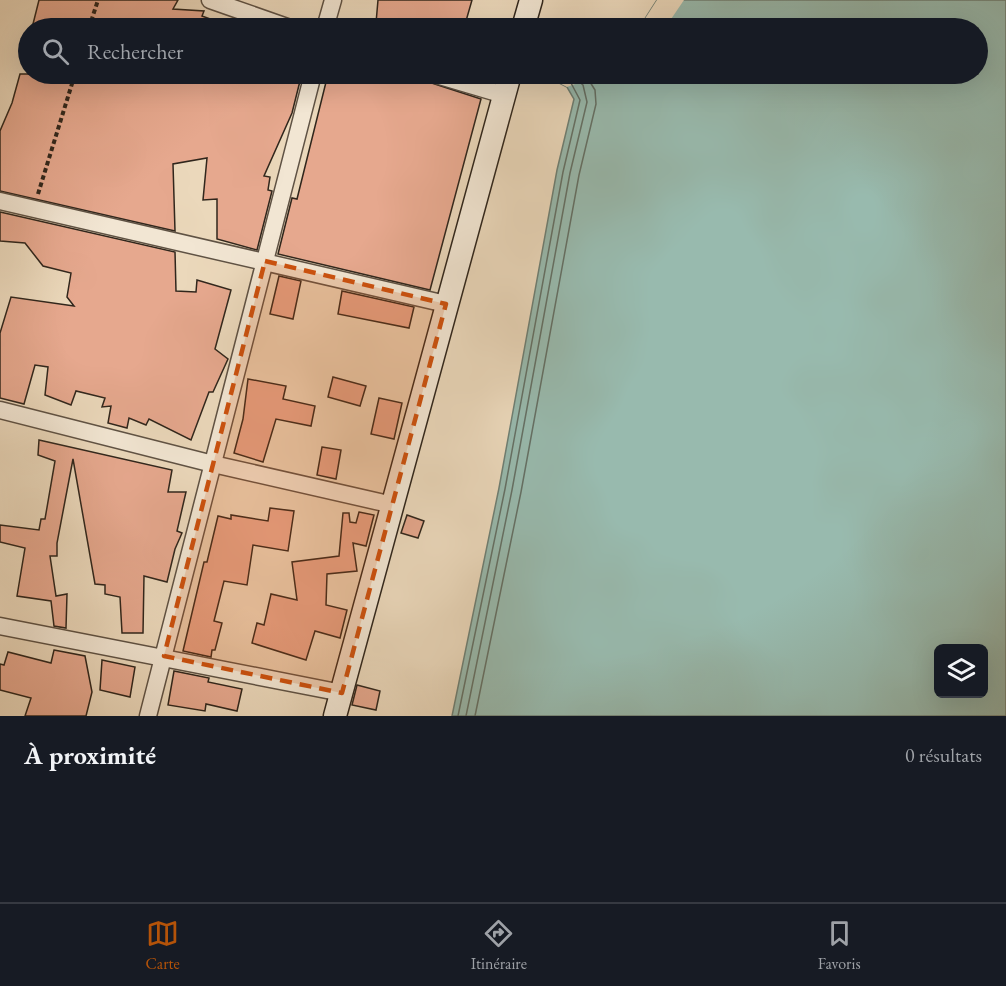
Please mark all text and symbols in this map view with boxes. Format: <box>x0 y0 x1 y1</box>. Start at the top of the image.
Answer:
search box <box>18 18 988 84</box>
icon: search <box>39 35 72 68</box>
text: Rechercher <box>87 37 183 66</box>
map controls <box>934 644 988 698</box>
button: layers <box>934 644 988 698</box>
text: À proximité <box>24 738 156 772</box>
text: 0 résultats <box>905 742 982 768</box>
tab: Carte <box>145 917 180 974</box>
tab: Itinéraire <box>471 917 527 974</box>
tab: Favoris <box>818 917 861 974</box>

